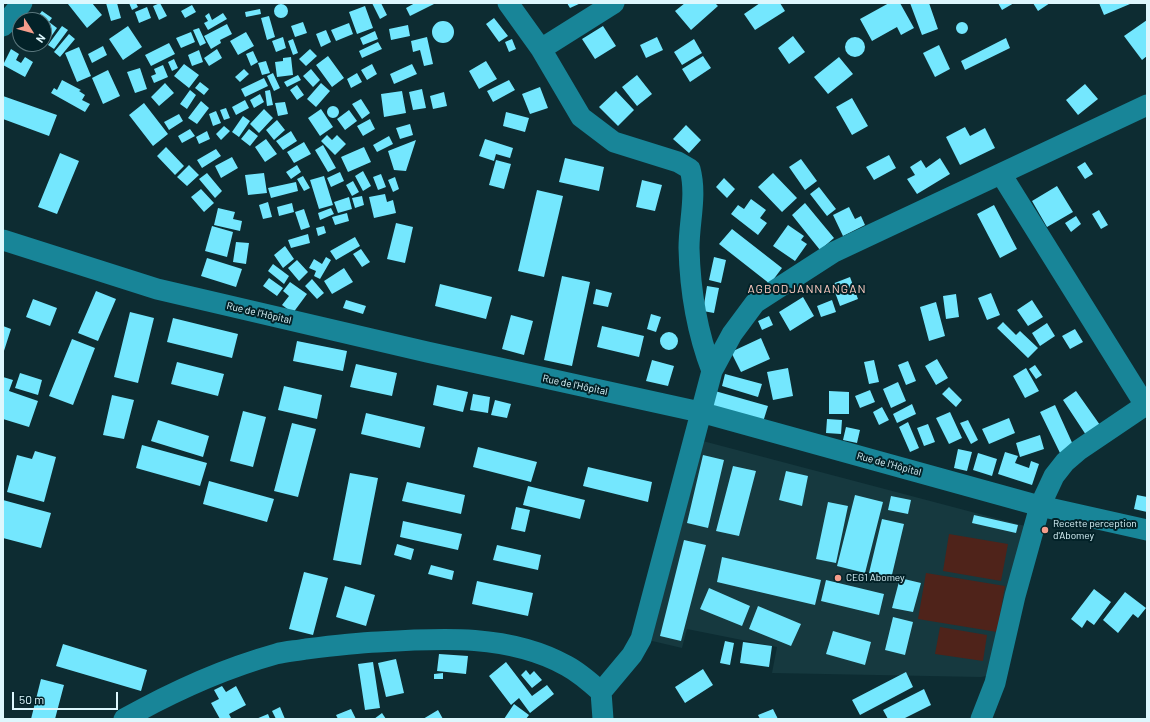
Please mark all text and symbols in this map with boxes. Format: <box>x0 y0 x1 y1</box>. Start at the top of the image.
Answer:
north arrow <box>12 12 52 52</box>
text: N <box>34 32 49 46</box>
district label: AGBODJANNANGAN <box>747 282 867 296</box>
street label: Rue de l'Hôpital <box>225 300 293 326</box>
street label: Rue de l'Hôpital <box>541 372 609 398</box>
street label: Rue de l'Hôpital <box>855 450 923 478</box>
place label: Recette perception d'Abomey <box>1053 518 1137 542</box>
marker: Recette perception d'Abomey <box>1040 525 1050 535</box>
place label: CEG1 Abomey <box>846 572 905 584</box>
marker: CEG1 Abomey <box>833 573 843 583</box>
scale bar <box>14 684 120 710</box>
text: 50 m <box>19 692 44 706</box>

